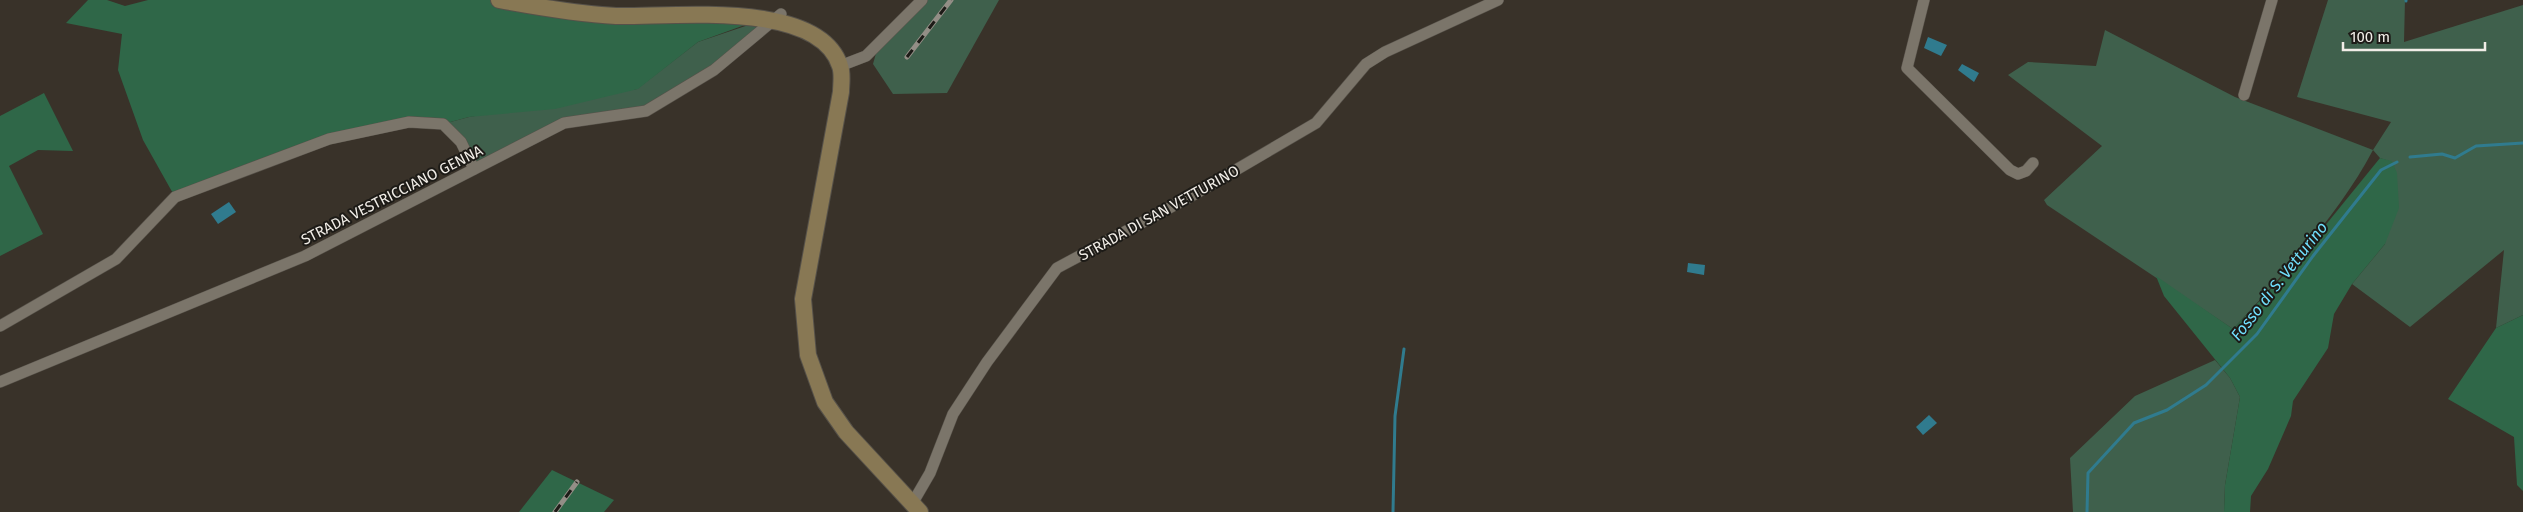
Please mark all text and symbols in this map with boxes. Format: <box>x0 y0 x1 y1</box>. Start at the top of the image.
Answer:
scale bar <box>2343 20 2486 52</box>
text: 100 m <box>2350 28 2390 46</box>
street label: STRADA VESTRICCIANO GENNA <box>298 141 486 249</box>
street label: STRADA DI SAN VETTURINO <box>1076 161 1242 265</box>
water label: Fosso di S. Vetturino <box>2227 218 2331 344</box>

